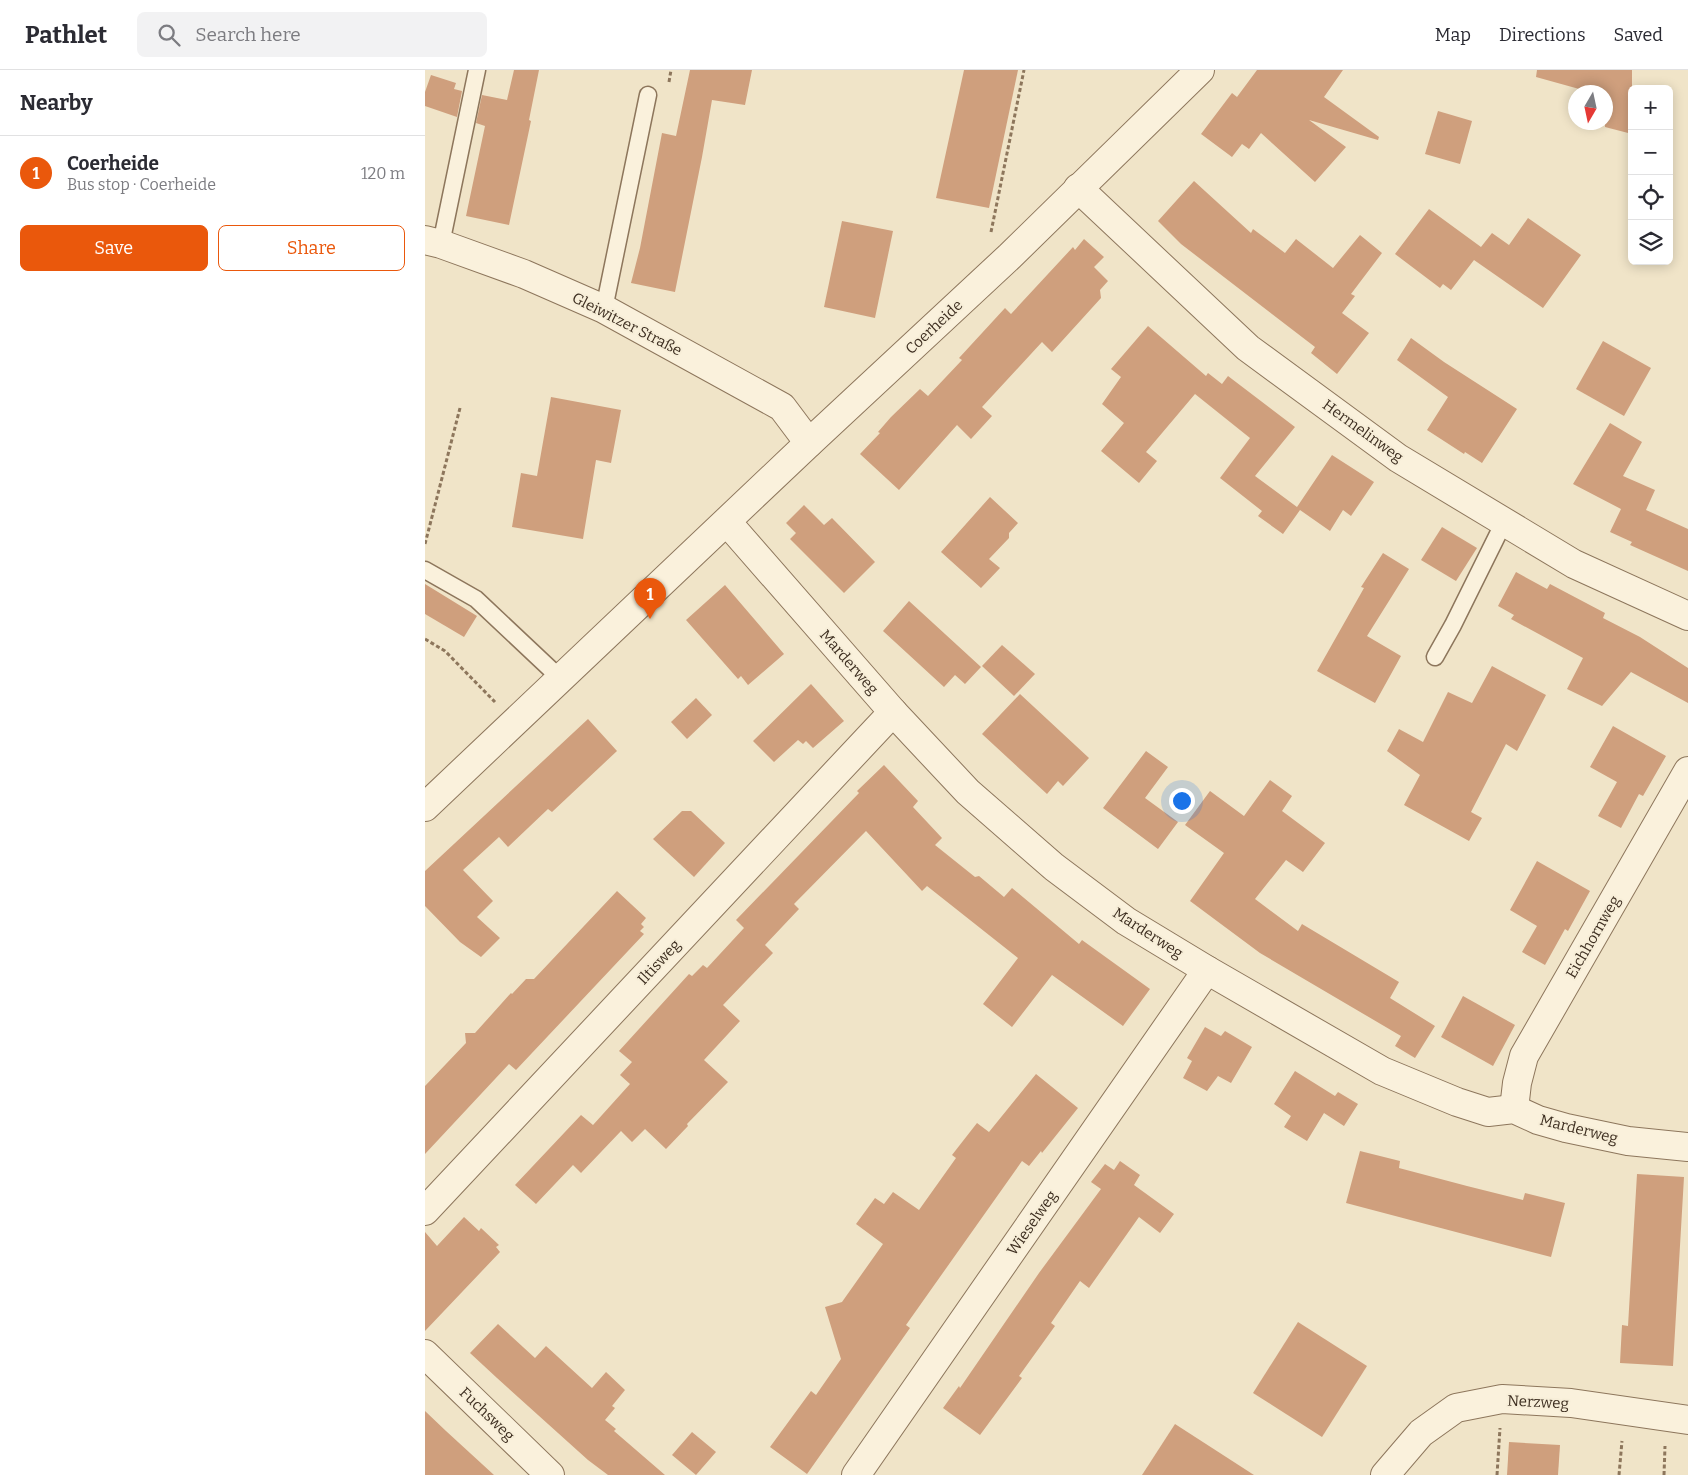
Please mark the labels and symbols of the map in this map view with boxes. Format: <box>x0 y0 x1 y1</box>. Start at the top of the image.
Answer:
north arrow <box>1568 85 1613 130</box>
street label: Gleiwitzer Straße <box>569 289 685 359</box>
street label: Coerheide <box>902 296 966 358</box>
street label: Hermelinweg <box>1319 396 1407 466</box>
pin: 1 <box>634 578 666 619</box>
street label: Marderweg <box>816 626 882 698</box>
your location <box>1169 788 1195 814</box>
street label: Eichhornweg <box>1562 893 1624 981</box>
street label: Marderweg <box>1110 904 1186 962</box>
street label: Iltisweg <box>634 936 684 988</box>
street label: Marderweg <box>1538 1111 1620 1147</box>
street label: Wieselweg <box>1003 1187 1061 1259</box>
street label: Fuchsweg <box>456 1383 518 1445</box>
street label: Nerzweg <box>1507 1391 1569 1413</box>

